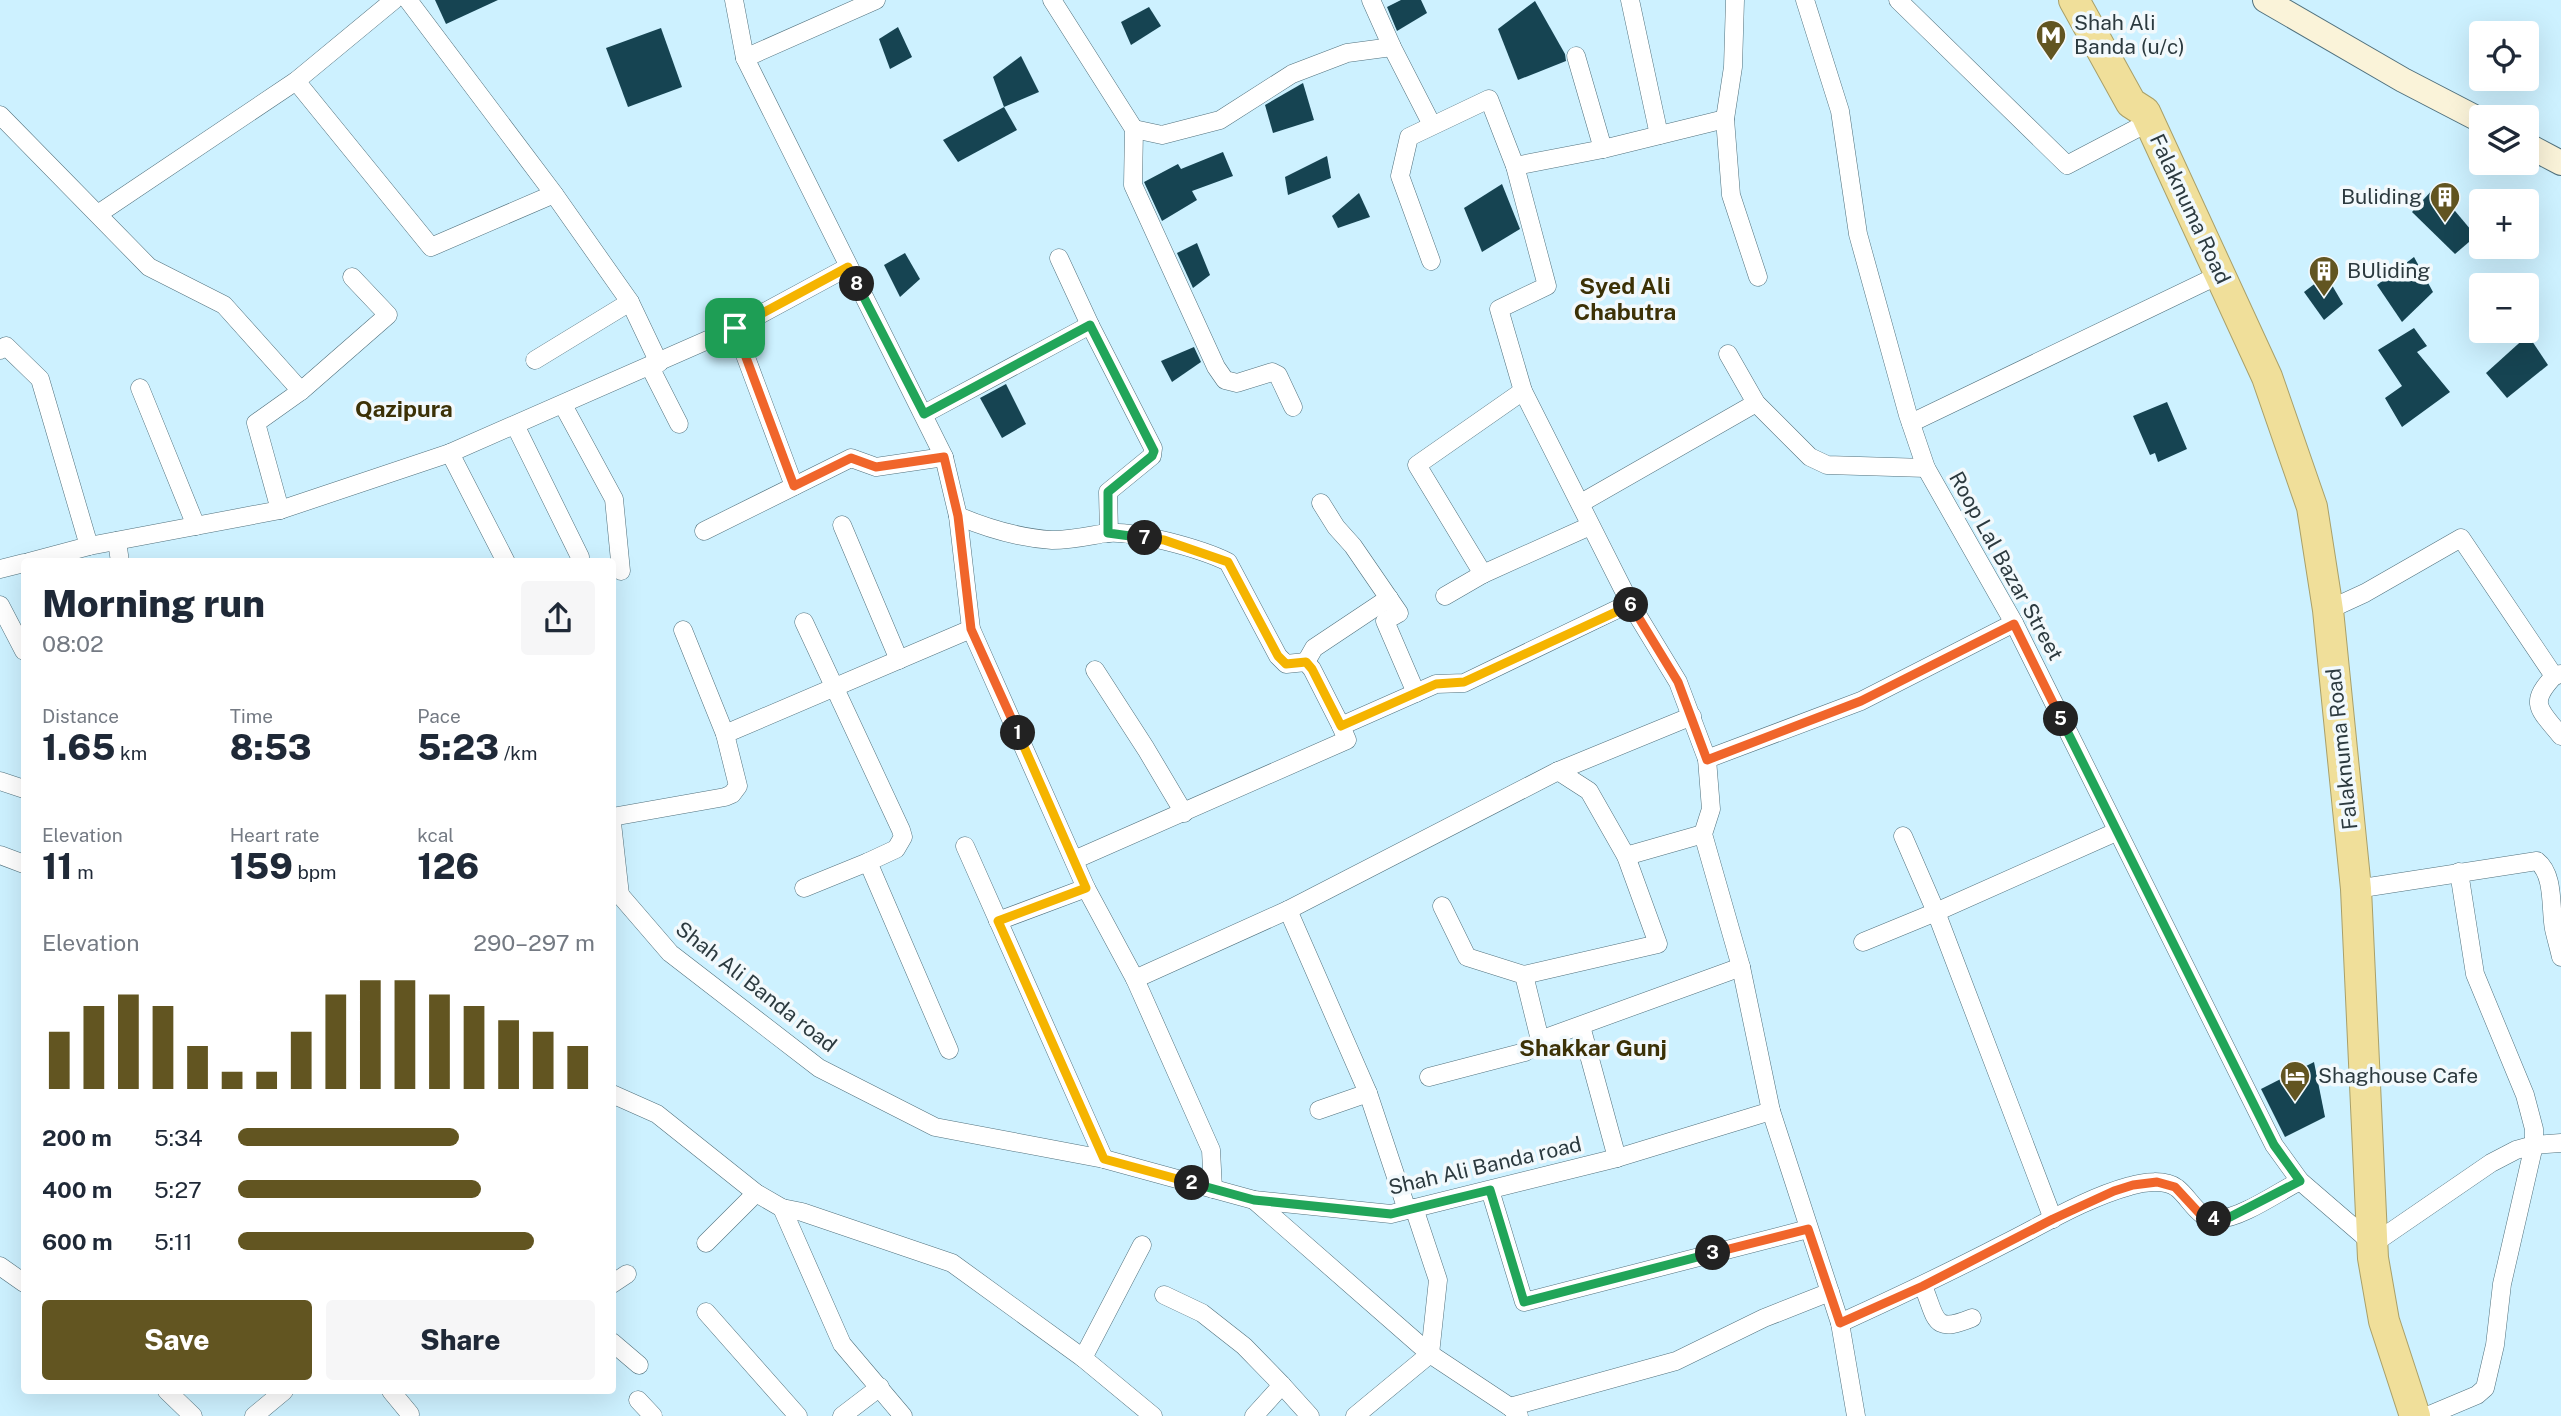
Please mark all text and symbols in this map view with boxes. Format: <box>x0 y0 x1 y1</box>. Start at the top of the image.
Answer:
place label: Shah Ali Banda (u/c) <box>2074 10 2185 59</box>
metro station icon: Shah Ali Banda (u/c) <box>2034 18 2068 62</box>
map controls <box>2469 21 2539 343</box>
button: locate <box>2469 21 2539 91</box>
button: layers <box>2469 105 2539 175</box>
street label: Falaknuma Road <box>2145 130 2236 288</box>
building icon: Buliding <box>2428 180 2462 224</box>
place label: Buliding <box>2341 184 2422 209</box>
button: + <box>2469 189 2539 259</box>
building icon: BUliding <box>2307 254 2341 298</box>
place label: BUliding <box>2347 258 2430 283</box>
pin: 8 <box>840 266 874 302</box>
text: 8 <box>850 272 863 294</box>
district label: Syed Ali Chabutra <box>1574 272 1676 325</box>
button: − <box>2469 273 2539 343</box>
pin <box>705 298 765 358</box>
icon: arrive <box>716 309 754 347</box>
district label: Qazipura <box>355 395 453 422</box>
street label: Roop Lal Bazar Street <box>1944 467 2069 665</box>
pin: 7 <box>1128 520 1162 556</box>
text: 7 <box>1139 526 1150 548</box>
text: Morning run <box>42 581 265 626</box>
button: share <box>521 581 595 655</box>
pin: 6 <box>1614 588 1648 622</box>
text: 6 <box>1624 593 1637 615</box>
text: 08:02 <box>42 630 104 657</box>
street label: Falaknuma Road <box>2321 667 2362 831</box>
pin: 5 <box>2044 702 2078 736</box>
text: Distance <box>42 705 119 727</box>
text: Time <box>230 705 273 727</box>
text: Pace <box>417 705 461 727</box>
text: 5 <box>2054 707 2067 729</box>
pin: 1 <box>1000 716 1036 750</box>
text: 1 <box>1013 721 1022 743</box>
text: 1.65 <box>42 727 115 768</box>
text: 8:53 <box>230 727 312 768</box>
text: 5:23 <box>417 727 499 768</box>
text: km <box>115 742 147 764</box>
text: /km <box>499 742 537 764</box>
text: Elevation <box>42 824 123 846</box>
text: Heart rate <box>230 824 319 846</box>
text: kcal <box>417 824 454 846</box>
text: 11 <box>42 846 73 887</box>
text: 159 <box>230 846 293 887</box>
text: 126 <box>417 846 479 887</box>
text: m <box>73 861 94 883</box>
text: bpm <box>293 861 336 883</box>
street label: Shah Ali Banda road <box>671 916 842 1057</box>
text: Elevation <box>42 929 140 956</box>
text: 290–297 m <box>473 929 595 956</box>
district label: Shakkar Gunj <box>1519 1034 1667 1061</box>
hotel icon: Shaghouse Cafe <box>2278 1059 2312 1103</box>
place label: Shaghouse Cafe <box>2318 1063 2478 1088</box>
text: 200 m <box>42 1124 112 1151</box>
text: 5:34 <box>154 1124 203 1151</box>
street label: Shah Ali Banda road <box>1386 1131 1584 1200</box>
pin: 2 <box>1174 1166 1210 1200</box>
text: 2 <box>1185 1171 1198 1193</box>
text: 400 m <box>42 1176 112 1203</box>
text: 5:27 <box>154 1176 202 1203</box>
pin: 4 <box>2196 1202 2232 1236</box>
text: 4 <box>2207 1207 2220 1229</box>
text: 600 m <box>42 1228 112 1255</box>
text: 5:11 <box>154 1228 193 1255</box>
pin: 3 <box>1696 1236 1730 1270</box>
text: 3 <box>1706 1241 1719 1263</box>
button: Save <box>42 1300 312 1380</box>
button: Share <box>326 1300 595 1380</box>

